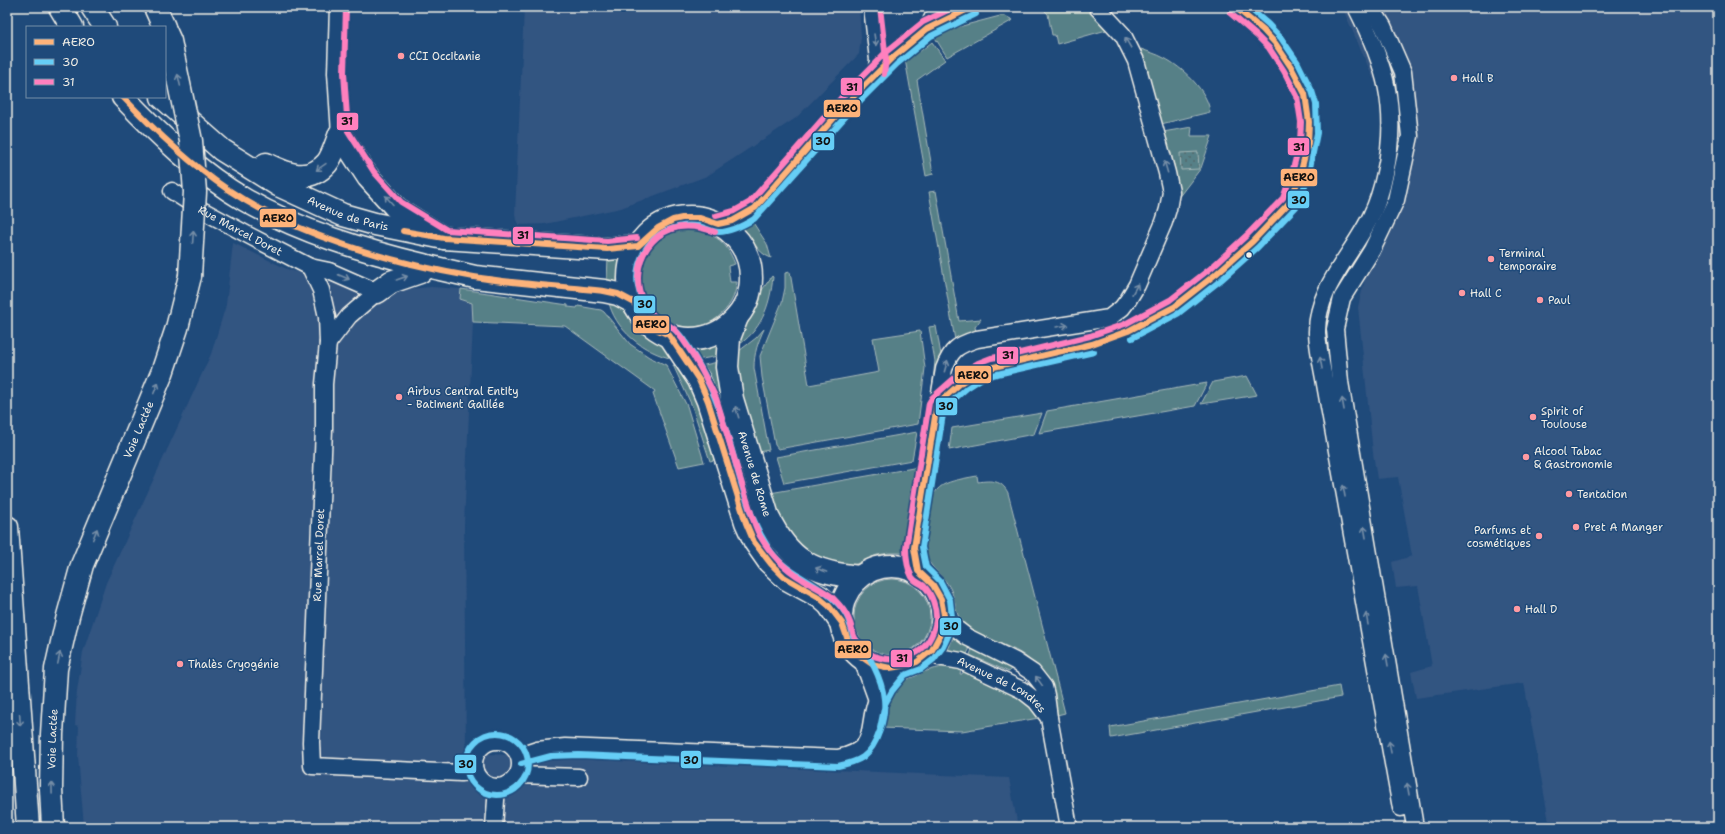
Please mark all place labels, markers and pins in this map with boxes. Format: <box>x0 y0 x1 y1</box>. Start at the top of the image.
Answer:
place label: CCI Occitanie <box>409 49 481 64</box>
marker: CCI Occitanie <box>396 51 406 61</box>
place label: Hall B <box>1462 71 1494 86</box>
marker: Hall B <box>1449 73 1459 83</box>
place label: Terminal temporaire <box>1499 246 1557 274</box>
unlabelled marker <box>1244 250 1254 260</box>
marker: Terminal temporaire <box>1486 254 1496 264</box>
place label: Hall C <box>1470 286 1502 301</box>
marker: Hall C <box>1457 288 1467 298</box>
place label: Paul <box>1548 293 1571 308</box>
marker: Paul <box>1535 295 1545 305</box>
place label: Airbus Central Entity - Batiment Galilée <box>407 384 519 412</box>
marker: Airbus Central Entity - Batiment Galilée <box>394 392 404 402</box>
place label: Spirit of Toulouse <box>1541 404 1587 432</box>
marker: Spirit of Toulouse <box>1528 412 1538 422</box>
place label: Alcool Tabac & Gastronomie <box>1534 444 1613 472</box>
marker: Alcool Tabac & Gastronomie <box>1521 452 1531 462</box>
place label: Tentation <box>1577 487 1628 502</box>
marker: Tentation <box>1564 489 1574 499</box>
place label: Pret A Manger <box>1584 520 1663 535</box>
marker: Pret A Manger <box>1571 522 1581 532</box>
place label: Parfums et cosmétiques <box>1467 523 1531 551</box>
marker: Parfums et cosmétiques <box>1534 531 1544 541</box>
place label: Hall D <box>1525 602 1557 617</box>
marker: Hall D <box>1512 604 1522 614</box>
place label: Thalès Cryogénie <box>188 657 279 672</box>
marker: Thalès Cryogénie <box>175 659 185 669</box>

